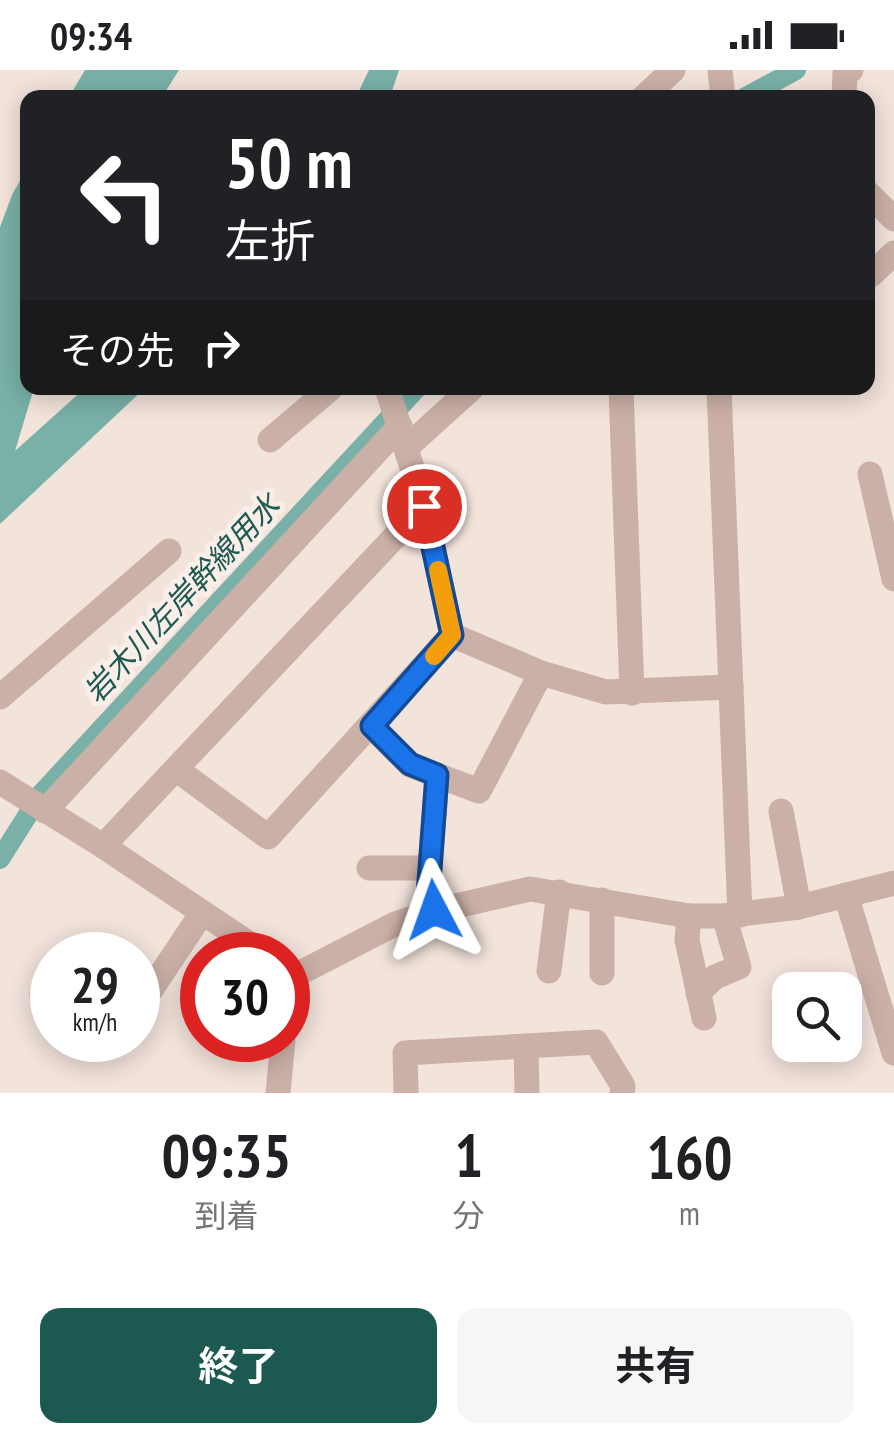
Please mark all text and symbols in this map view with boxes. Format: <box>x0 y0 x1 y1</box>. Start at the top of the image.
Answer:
text: 09:34 <box>50 11 132 60</box>
text: 50 m <box>225 117 353 207</box>
icon: left <box>60 130 190 260</box>
text: 左折 <box>225 211 315 269</box>
icon: right <box>194 320 249 375</box>
text: その先 <box>60 325 174 374</box>
pin <box>382 464 467 549</box>
icon: arrive <box>397 479 452 534</box>
water label: 岩木川左岸幹線用水 <box>75 484 289 710</box>
position arrow <box>382 858 486 962</box>
speed limit sign: 30 <box>180 932 310 1062</box>
text: 29 <box>71 952 119 1017</box>
map controls <box>772 972 862 1062</box>
button: search <box>772 972 862 1062</box>
text: km/h <box>73 1006 117 1038</box>
text: 09:35 <box>162 1116 291 1194</box>
text: 1 <box>455 1116 483 1194</box>
text: 160 <box>646 1118 732 1196</box>
text: m <box>679 1192 700 1234</box>
text: 到着 <box>194 1194 258 1236</box>
text: 分 <box>453 1194 485 1236</box>
button: 終了 <box>40 1308 437 1423</box>
button: 共有 <box>457 1308 854 1423</box>

